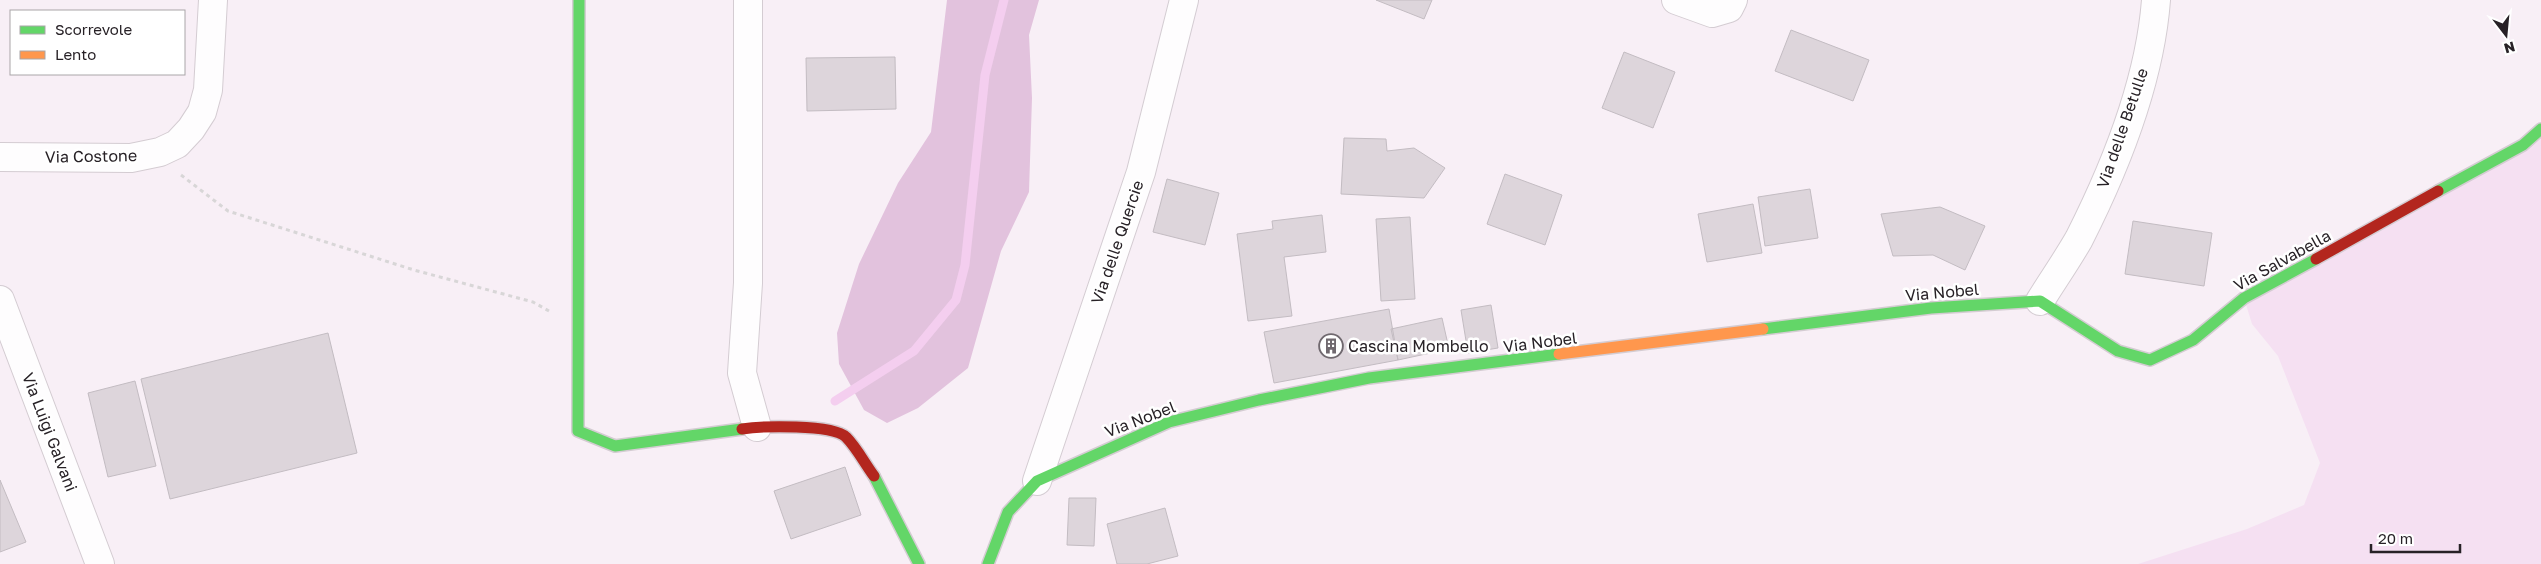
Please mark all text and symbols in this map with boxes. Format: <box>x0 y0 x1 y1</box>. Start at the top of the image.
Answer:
legend <box>10 10 185 75</box>
north arrow <box>2481 10 2531 60</box>
text: Scorrevole <box>55 20 132 38</box>
text: N <box>2502 38 2517 58</box>
text: Lento <box>55 45 96 63</box>
street label: Via delle Betulle <box>2092 65 2152 191</box>
street label: Via Costone <box>45 145 137 167</box>
street label: Via delle Quercie <box>1086 177 1148 307</box>
street label: Via Salvabella <box>2230 225 2334 295</box>
street label: Via Nobel <box>1904 279 1980 305</box>
street label: Via Nobel <box>1502 328 1578 356</box>
building icon: Cascina Mombello <box>1318 333 1344 359</box>
place label: Cascina Mombello <box>1348 336 1489 356</box>
street label: Via Luigi Galvani <box>18 370 82 494</box>
street label: Via Nobel <box>1102 396 1178 442</box>
scale bar <box>2371 522 2460 554</box>
text: 20 m <box>2378 529 2413 547</box>

